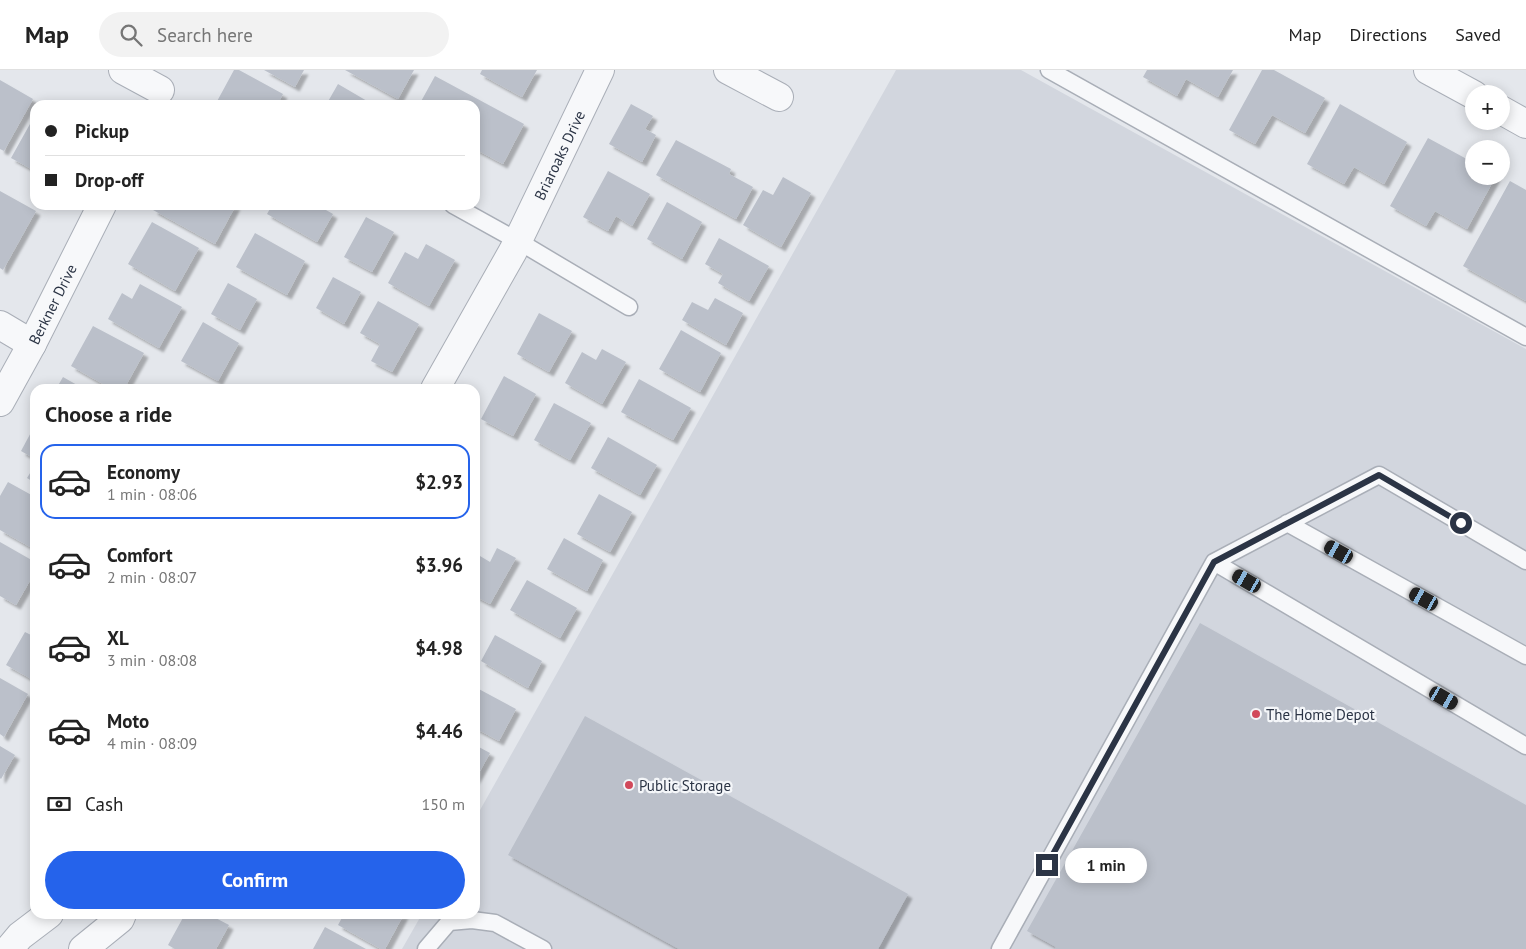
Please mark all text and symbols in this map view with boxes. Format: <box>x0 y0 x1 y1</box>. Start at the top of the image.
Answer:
search box <box>99 12 449 57</box>
text: Map <box>25 19 69 50</box>
icon: search <box>117 21 145 49</box>
text: Search here <box>157 23 253 47</box>
text: Map <box>1289 23 1321 46</box>
text: Directions <box>1349 23 1427 46</box>
text: Saved <box>1455 23 1501 46</box>
map controls <box>1465 85 1510 185</box>
button: + <box>1465 85 1510 130</box>
street label: Briaroaks Drive <box>530 107 589 203</box>
text: Pickup <box>75 119 129 143</box>
button: − <box>1465 140 1510 185</box>
text: Drop-off <box>75 168 143 192</box>
street label: Berkner Drive <box>24 261 80 347</box>
text: Choose a ride <box>45 400 172 428</box>
icon: car <box>47 459 92 504</box>
text: Economy <box>107 460 180 484</box>
text: $2.93 <box>415 470 463 494</box>
text: 1 min · 08:06 <box>107 484 197 504</box>
route start <box>1450 512 1472 534</box>
car <box>1322 538 1355 566</box>
icon: car <box>47 542 92 587</box>
text: Comfort <box>107 543 173 567</box>
text: $3.96 <box>415 553 463 577</box>
text: 2 min · 08:07 <box>107 567 197 587</box>
car <box>1230 567 1263 595</box>
car <box>1407 585 1440 613</box>
icon: car <box>47 625 92 670</box>
text: XL <box>107 626 129 650</box>
text: $4.98 <box>415 636 463 660</box>
text: 3 min · 08:08 <box>107 650 197 670</box>
car <box>1427 684 1460 712</box>
place label: The Home Depot <box>1266 705 1375 724</box>
icon: car <box>47 708 92 753</box>
marker: The Home Depot <box>1250 708 1262 720</box>
text: Moto <box>107 709 149 733</box>
text: $4.46 <box>415 719 463 743</box>
text: 4 min · 08:09 <box>107 733 197 753</box>
place label: Public Storage <box>639 776 731 795</box>
marker: Public Storage <box>623 779 635 791</box>
icon: cash <box>45 790 73 818</box>
text: Cash <box>85 792 123 816</box>
text: 150 m <box>422 794 465 814</box>
callout: 1 min <box>1064 848 1147 882</box>
button: Confirm <box>45 851 465 909</box>
route end <box>1036 854 1058 876</box>
text: 1 min <box>1086 855 1126 875</box>

